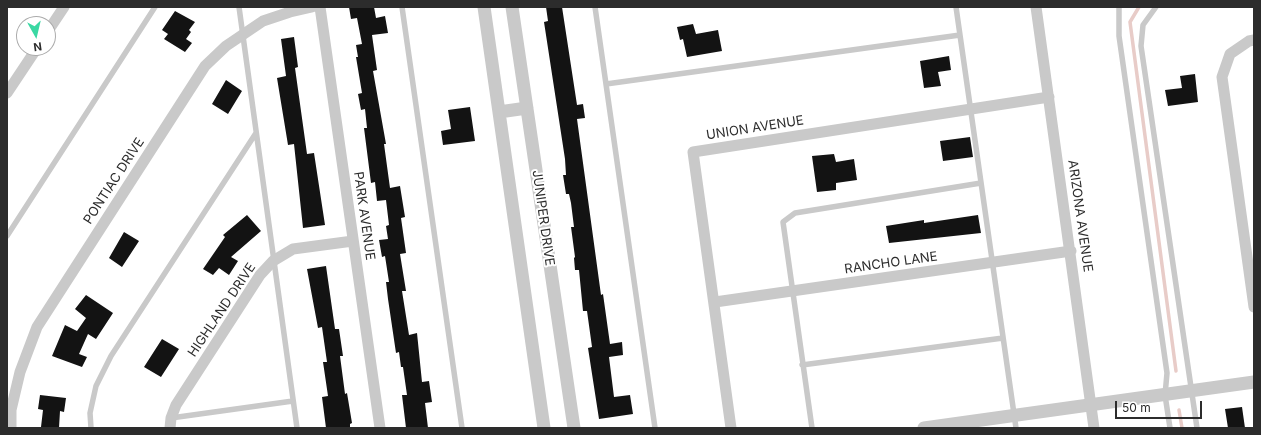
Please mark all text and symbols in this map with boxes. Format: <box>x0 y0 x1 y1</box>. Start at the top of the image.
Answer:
north arrow <box>16 16 56 56</box>
text: N <box>32 39 43 54</box>
street label: UNION AVENUE <box>705 113 805 143</box>
street label: PONTIAC DRIVE <box>80 135 148 227</box>
street label: ARIZONA AVENUE <box>1064 159 1096 273</box>
street label: JUNIPER DRIVE <box>529 169 557 267</box>
street label: PARK AVENUE <box>350 171 378 261</box>
street label: RANCHO LANE <box>843 249 939 277</box>
street label: HIGHLAND DRIVE <box>185 260 259 360</box>
scale bar <box>1117 393 1204 419</box>
text: 50 m <box>1122 400 1151 415</box>

